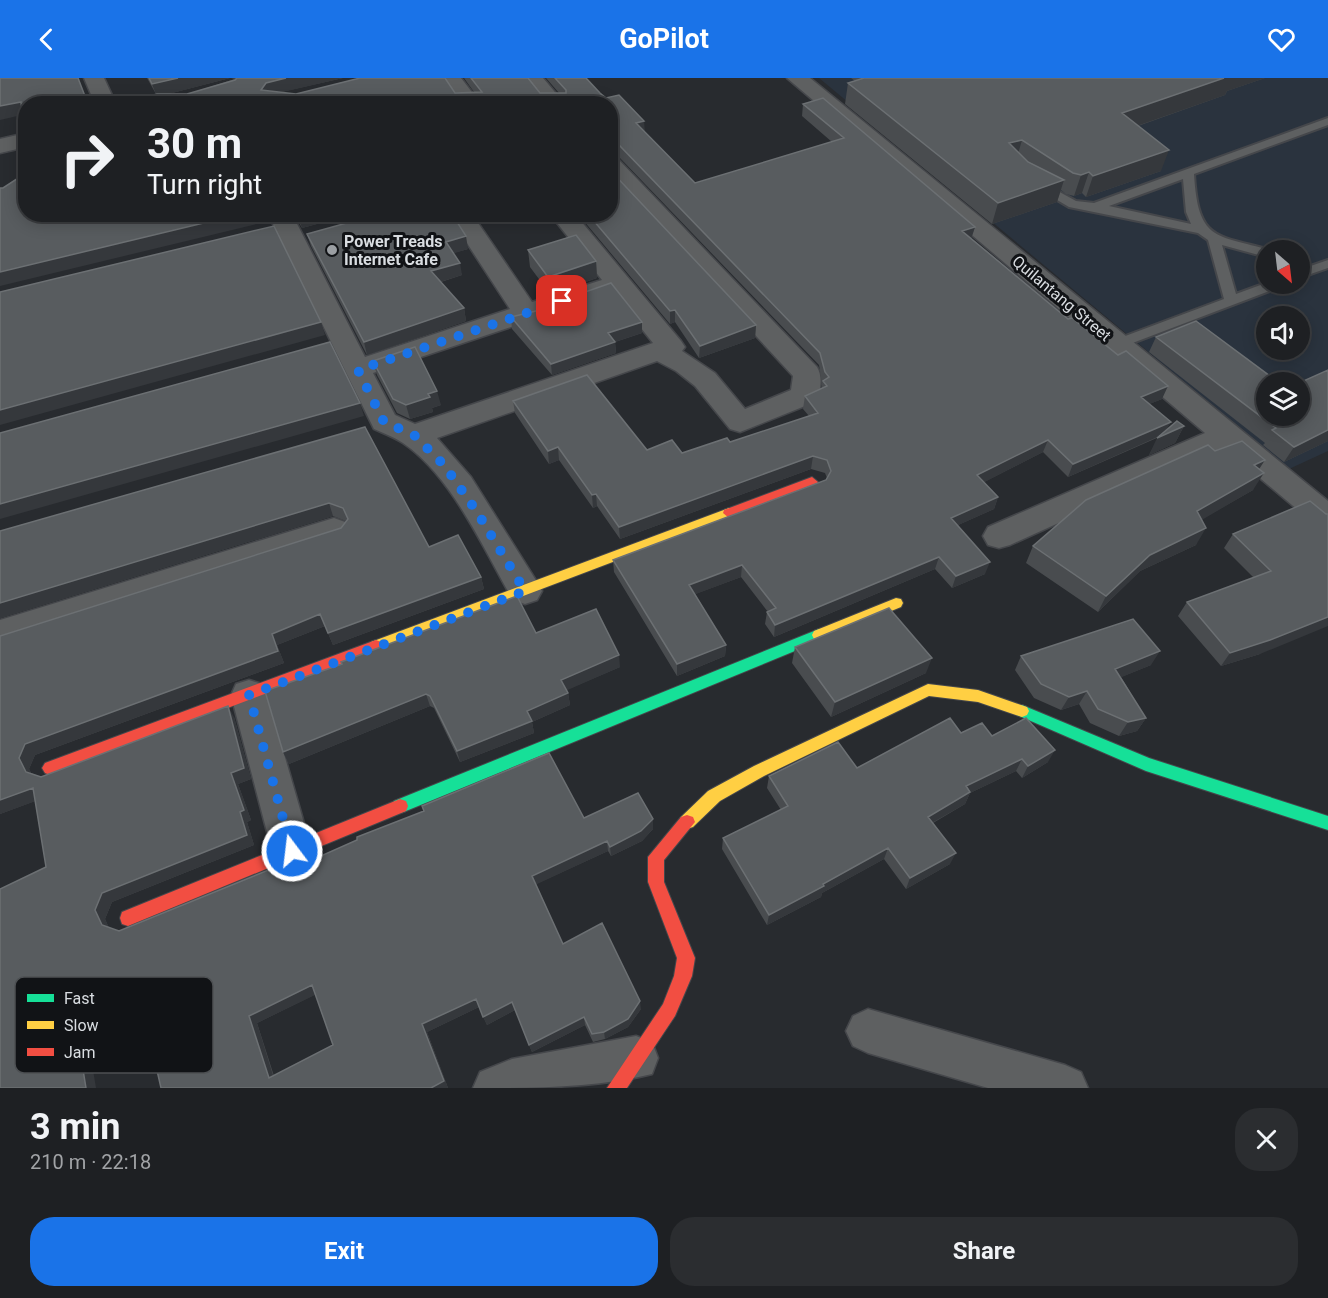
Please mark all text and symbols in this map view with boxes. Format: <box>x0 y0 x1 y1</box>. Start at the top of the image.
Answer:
icon: back <box>30 23 63 56</box>
text: GoPilot <box>619 23 709 55</box>
icon: heart <box>1265 23 1298 56</box>
text: 30 m <box>147 119 242 168</box>
icon: right <box>48 120 126 198</box>
text: Turn right <box>147 169 262 201</box>
place label: Power Treads Internet Cafe <box>344 232 443 269</box>
north arrow <box>1256 240 1310 294</box>
map controls <box>1256 240 1310 426</box>
marker: Power Treads Internet Cafe <box>325 243 339 257</box>
street label: Quilantang Street <box>1008 252 1115 345</box>
pin <box>536 275 587 326</box>
icon: arrive <box>545 284 578 317</box>
button: sound <box>1256 306 1310 360</box>
button: layers <box>1256 372 1310 426</box>
position arrow <box>260 819 324 883</box>
legend <box>15 977 213 1073</box>
text: Fast <box>64 989 95 1008</box>
text: Slow <box>64 1016 99 1035</box>
text: Jam <box>64 1043 96 1062</box>
text: 3 min <box>30 1106 121 1148</box>
button: close <box>1235 1108 1298 1171</box>
text: 210 m · 22:18 <box>30 1150 151 1174</box>
button: Exit <box>30 1217 658 1286</box>
button: Share <box>670 1217 1298 1286</box>

